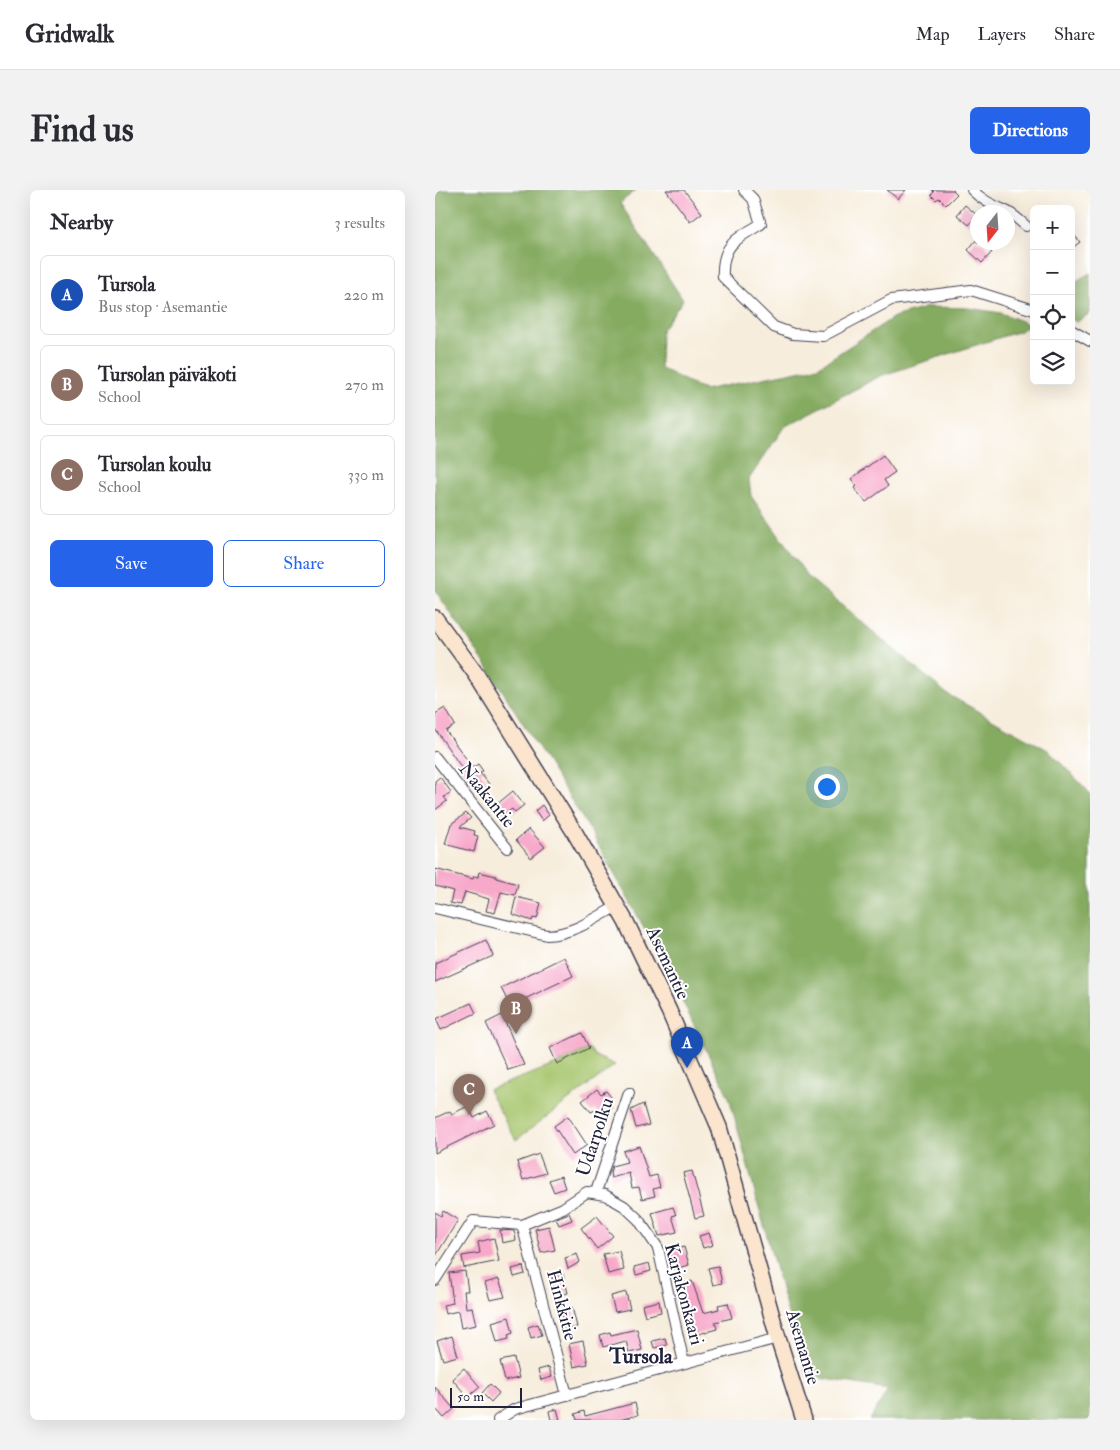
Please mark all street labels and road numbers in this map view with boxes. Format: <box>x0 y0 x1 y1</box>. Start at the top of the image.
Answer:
street label: Naakantie <box>453 757 521 833</box>
street label: Asemantie <box>640 922 695 1003</box>
street label: Udarpolku <box>571 1094 620 1180</box>
street label: Karjakonkaari <box>659 1240 709 1348</box>
street label: Hinkkitie <box>541 1267 583 1343</box>
street label: Asemantie <box>780 1305 826 1388</box>

